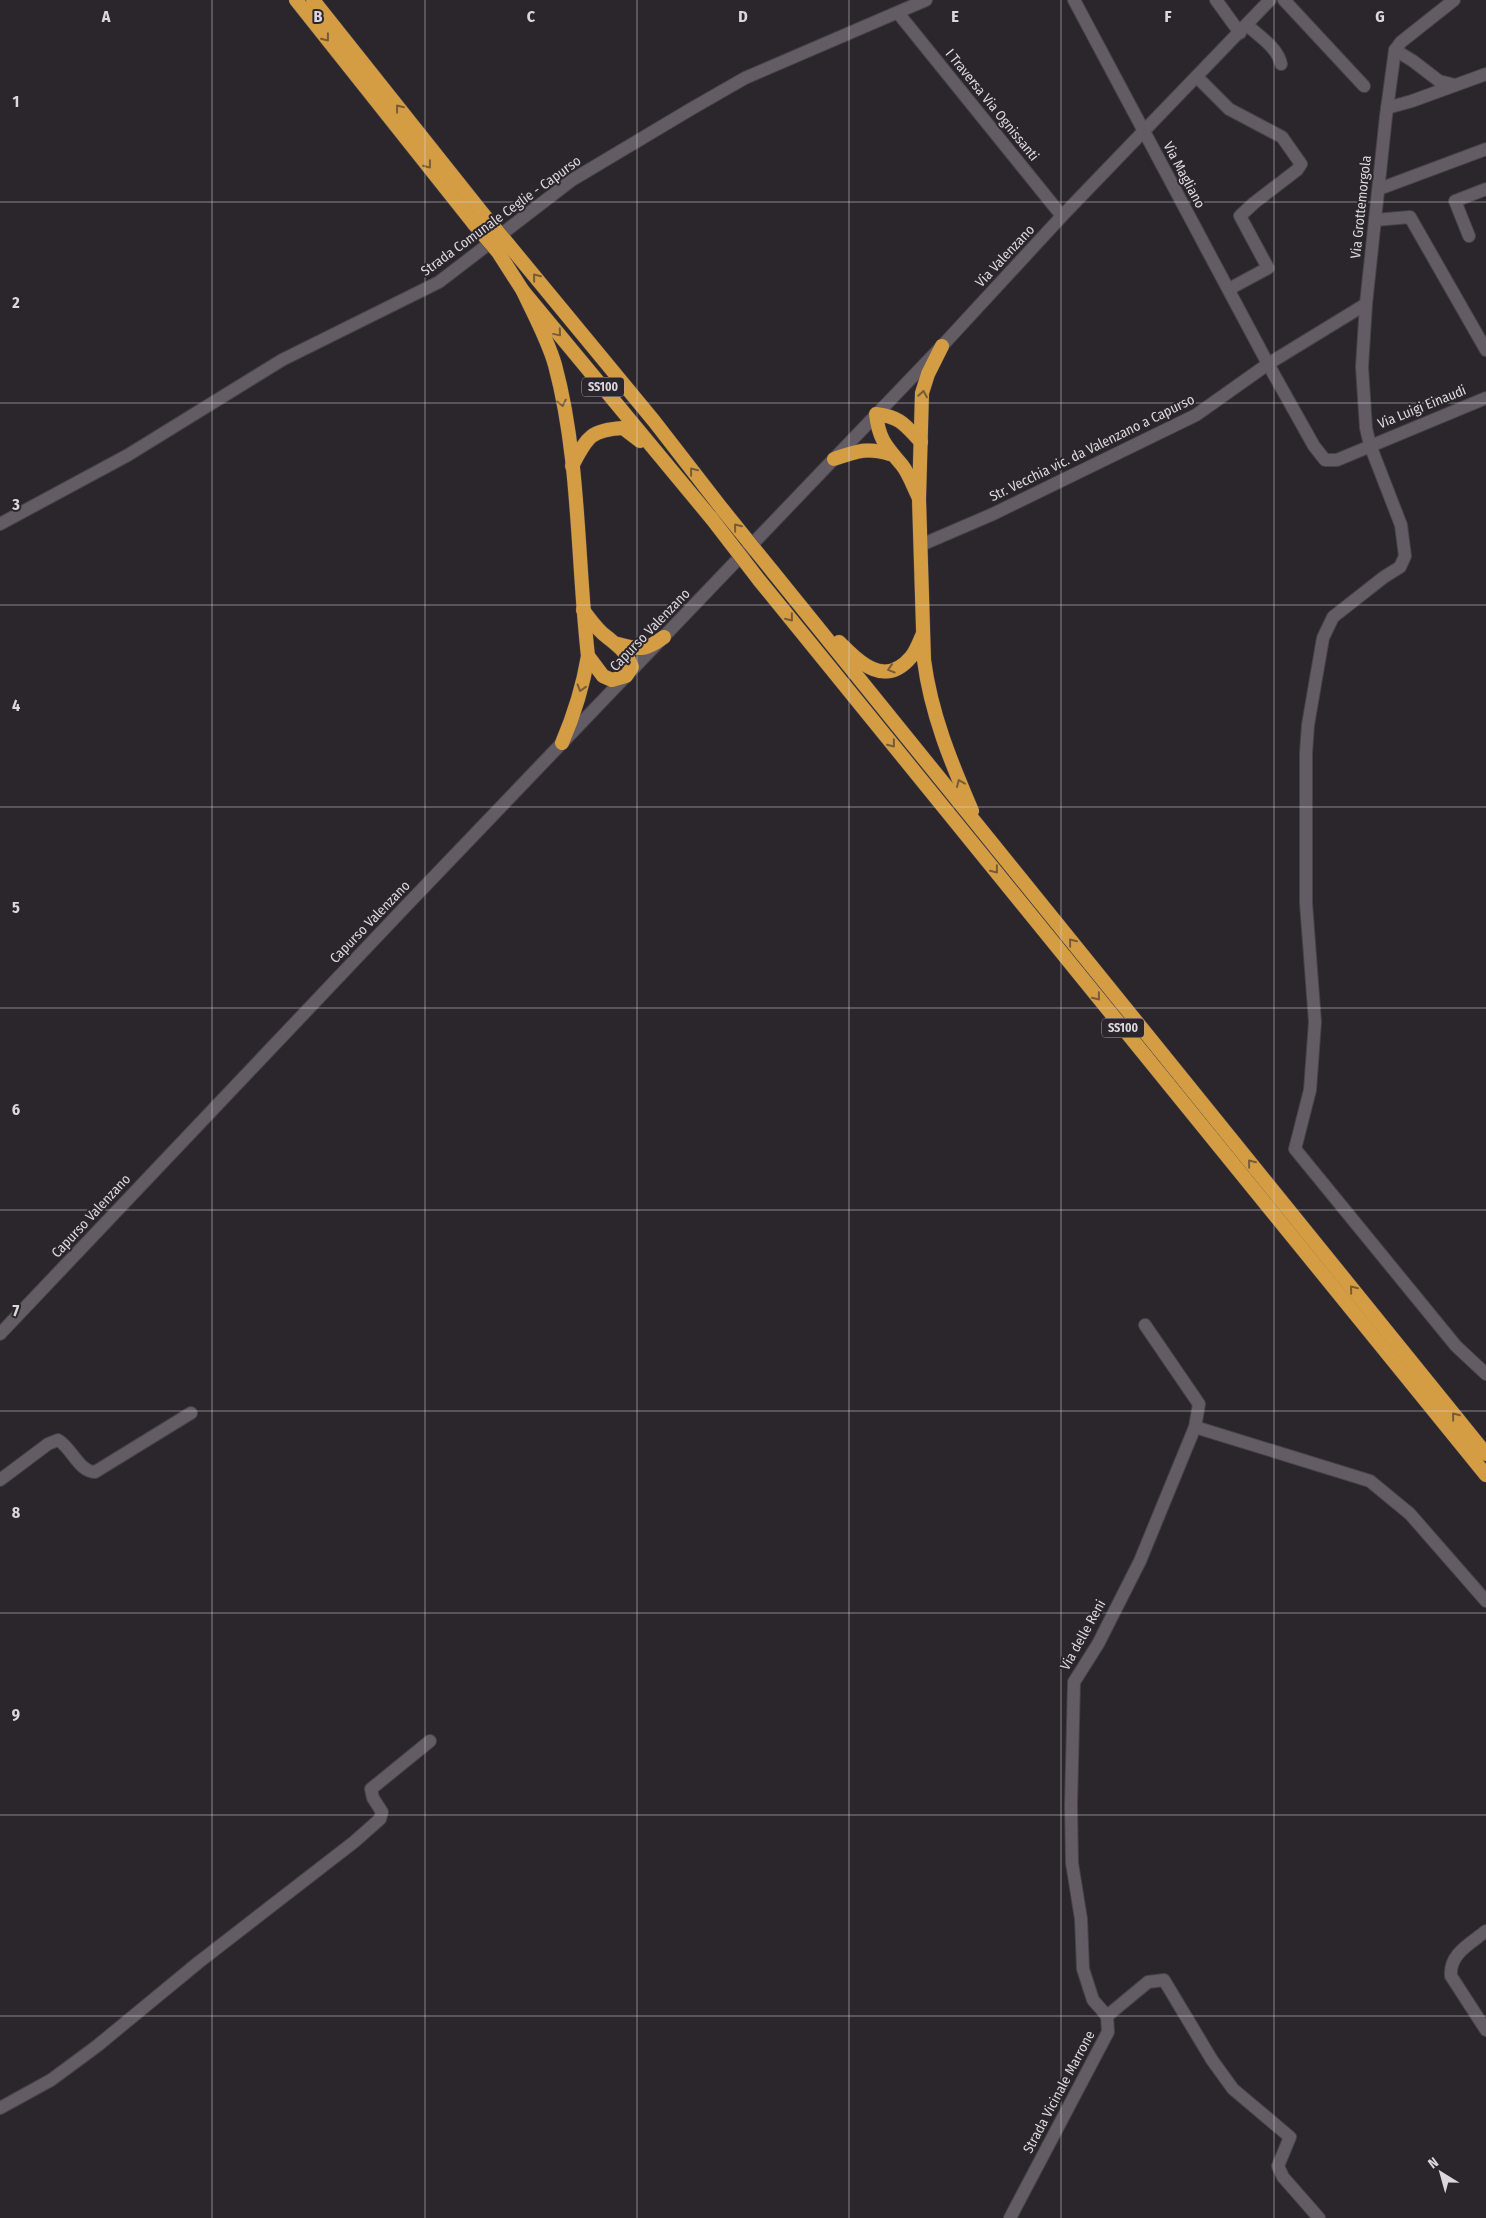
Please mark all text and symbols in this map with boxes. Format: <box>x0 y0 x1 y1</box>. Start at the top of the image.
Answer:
text: A <box>101 7 111 26</box>
text: B <box>314 7 323 26</box>
text: C <box>527 7 536 26</box>
text: D <box>738 7 748 26</box>
text: E <box>951 7 959 26</box>
text: F <box>1164 7 1172 26</box>
text: G <box>1375 7 1385 26</box>
one-way arrow <box>321 32 329 41</box>
street label: I Traversa Via Ognissanti <box>942 46 1042 164</box>
text: 1 <box>13 92 19 111</box>
one-way arrow <box>396 105 404 114</box>
street label: Via Magliano <box>1159 139 1209 211</box>
street label: Strada Comunale Ceglie - Capurso <box>418 152 584 280</box>
street label: Via Grottemorgola <box>1347 154 1375 259</box>
one-way arrow <box>422 160 431 169</box>
street label: Via Valenzano <box>972 221 1038 291</box>
one-way arrow <box>532 274 541 283</box>
text: 2 <box>11 293 20 312</box>
one-way arrow <box>553 327 561 336</box>
road number: SS100 <box>582 378 624 397</box>
street label: Via Luigi Einaudi <box>1375 382 1469 432</box>
one-way arrow <box>917 389 928 397</box>
street label: Str. Vecchia vic. da Valenzano a Capurso <box>987 391 1197 505</box>
one-way arrow <box>557 398 567 407</box>
one-way arrow <box>691 468 699 477</box>
text: 3 <box>11 495 20 514</box>
one-way arrow <box>735 524 743 533</box>
street label: Capurso Valenzano <box>606 585 694 675</box>
one-way arrow <box>785 612 793 621</box>
one-way arrow <box>887 664 896 674</box>
one-way arrow <box>577 684 587 692</box>
text: 4 <box>12 696 20 715</box>
one-way arrow <box>887 738 895 747</box>
one-way arrow <box>956 779 967 788</box>
one-way arrow <box>989 865 998 874</box>
street label: Capurso Valenzano <box>326 877 414 967</box>
text: 5 <box>12 898 20 917</box>
one-way arrow <box>1068 938 1077 947</box>
one-way arrow <box>1092 991 1101 1000</box>
road number: SS100 <box>1102 1018 1144 1038</box>
text: 6 <box>12 1100 20 1119</box>
one-way arrow <box>1249 1160 1257 1169</box>
street label: Capurso Valenzano <box>48 1171 134 1261</box>
one-way arrow <box>1350 1286 1359 1295</box>
text: 7 <box>13 1301 20 1320</box>
one-way arrow <box>1453 1413 1461 1422</box>
text: 8 <box>12 1503 21 1522</box>
street label: Via delle Reni <box>1057 1597 1109 1673</box>
text: 9 <box>12 1705 20 1724</box>
street label: Strada Vicinale Marrone <box>1019 2028 1099 2156</box>
north arrow <box>1416 2148 1466 2198</box>
text: N <box>1425 2154 1442 2172</box>

